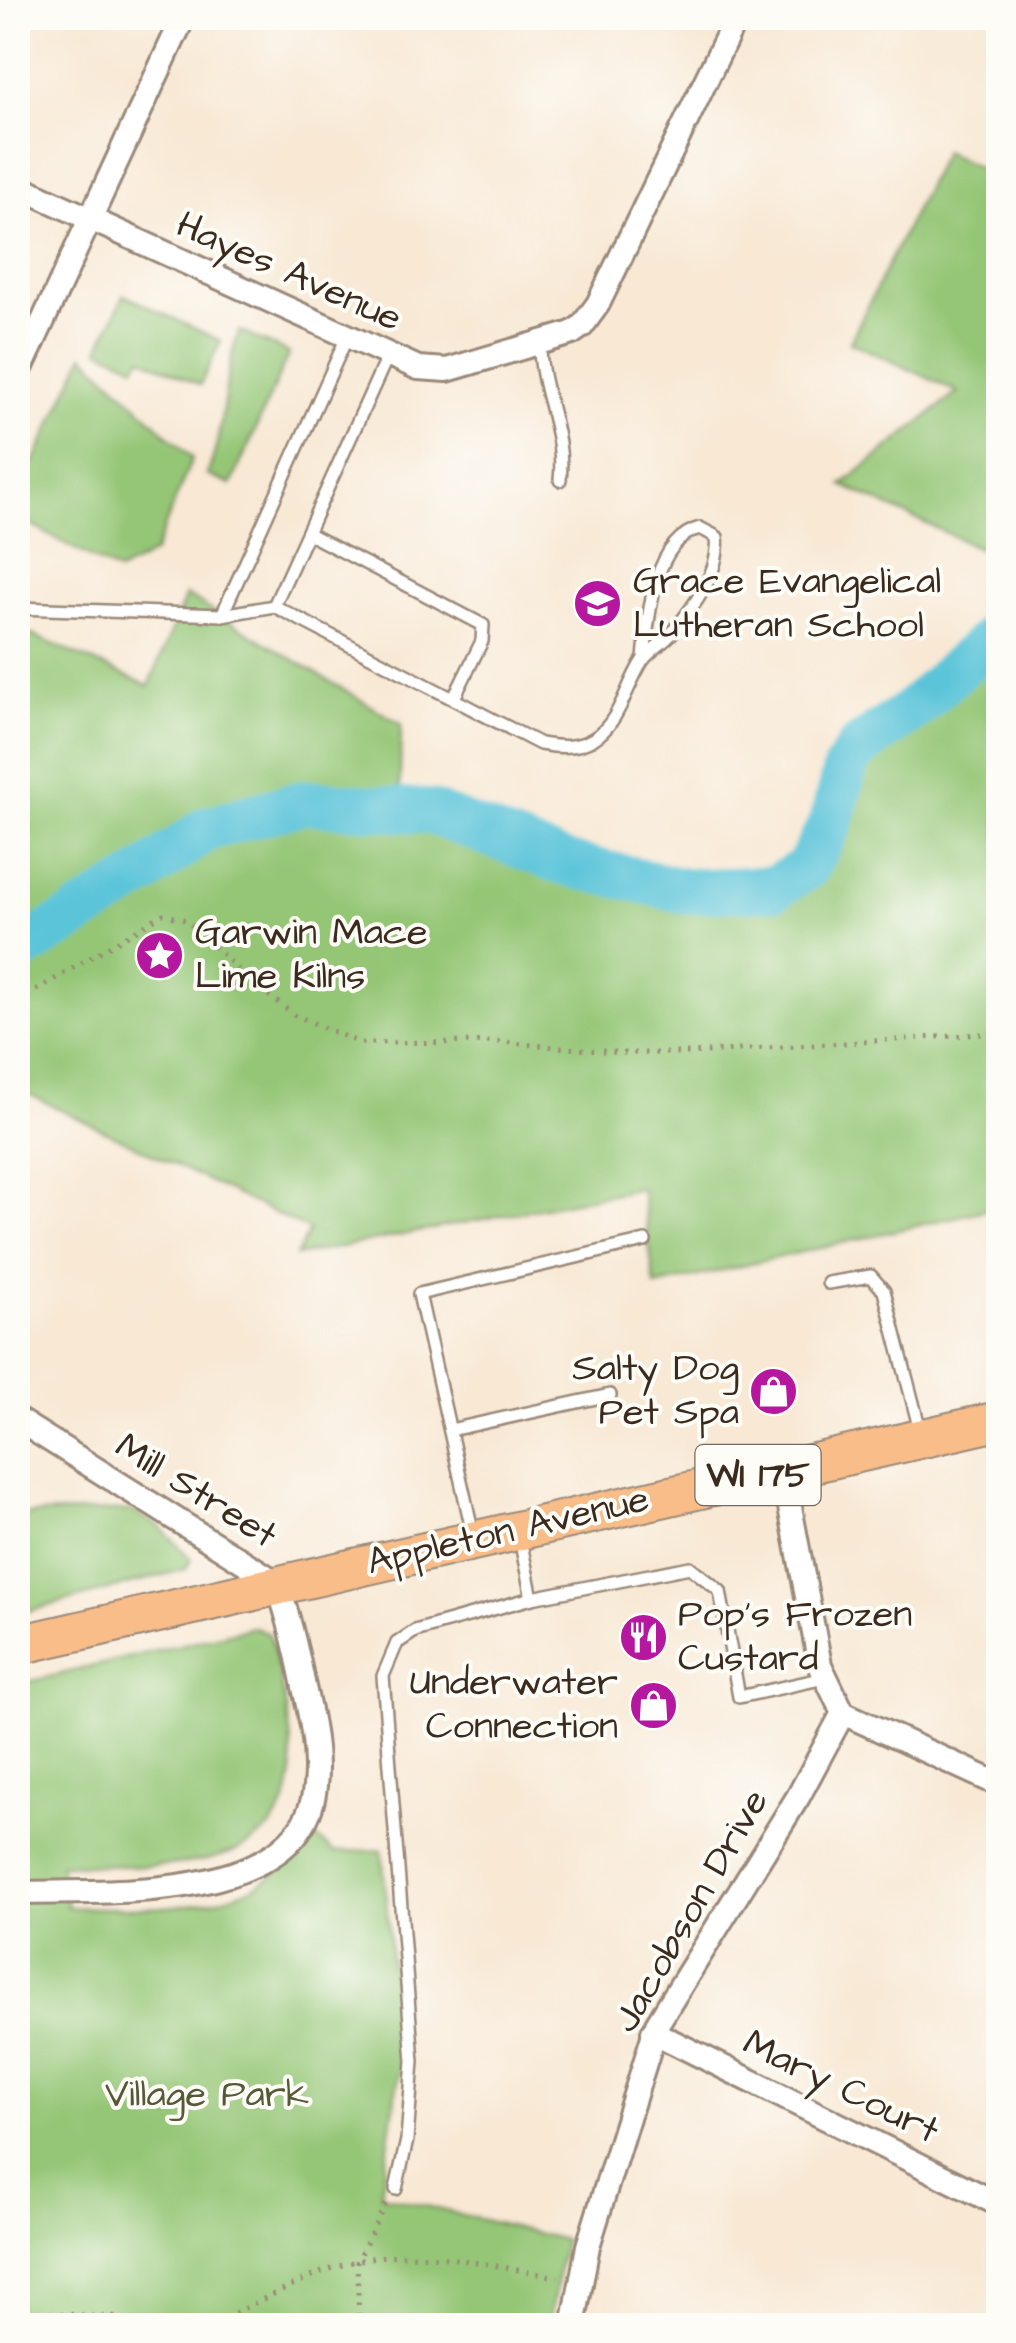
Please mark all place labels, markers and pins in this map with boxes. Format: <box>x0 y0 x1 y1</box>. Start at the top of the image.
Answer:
place label: Grace Evangelical Lutheran School <box>633 556 941 652</box>
school or university icon: Grace Evangelical Lutheran School <box>572 578 624 630</box>
place label: Garwin Mace Lime Kilns <box>195 907 428 1003</box>
place icon: Garwin Mace Lime Kilns <box>134 929 186 981</box>
place label: Salty Dog Pet Spa <box>572 1343 739 1439</box>
shop icon: Salty Dog Pet Spa <box>748 1365 800 1417</box>
place label: Pop's Frozen Custard <box>678 1589 912 1685</box>
restaurant icon: Pop's Frozen Custard <box>617 1611 669 1663</box>
place label: Underwater Connection <box>410 1657 618 1753</box>
shop icon: Underwater Connection <box>627 1679 679 1731</box>

